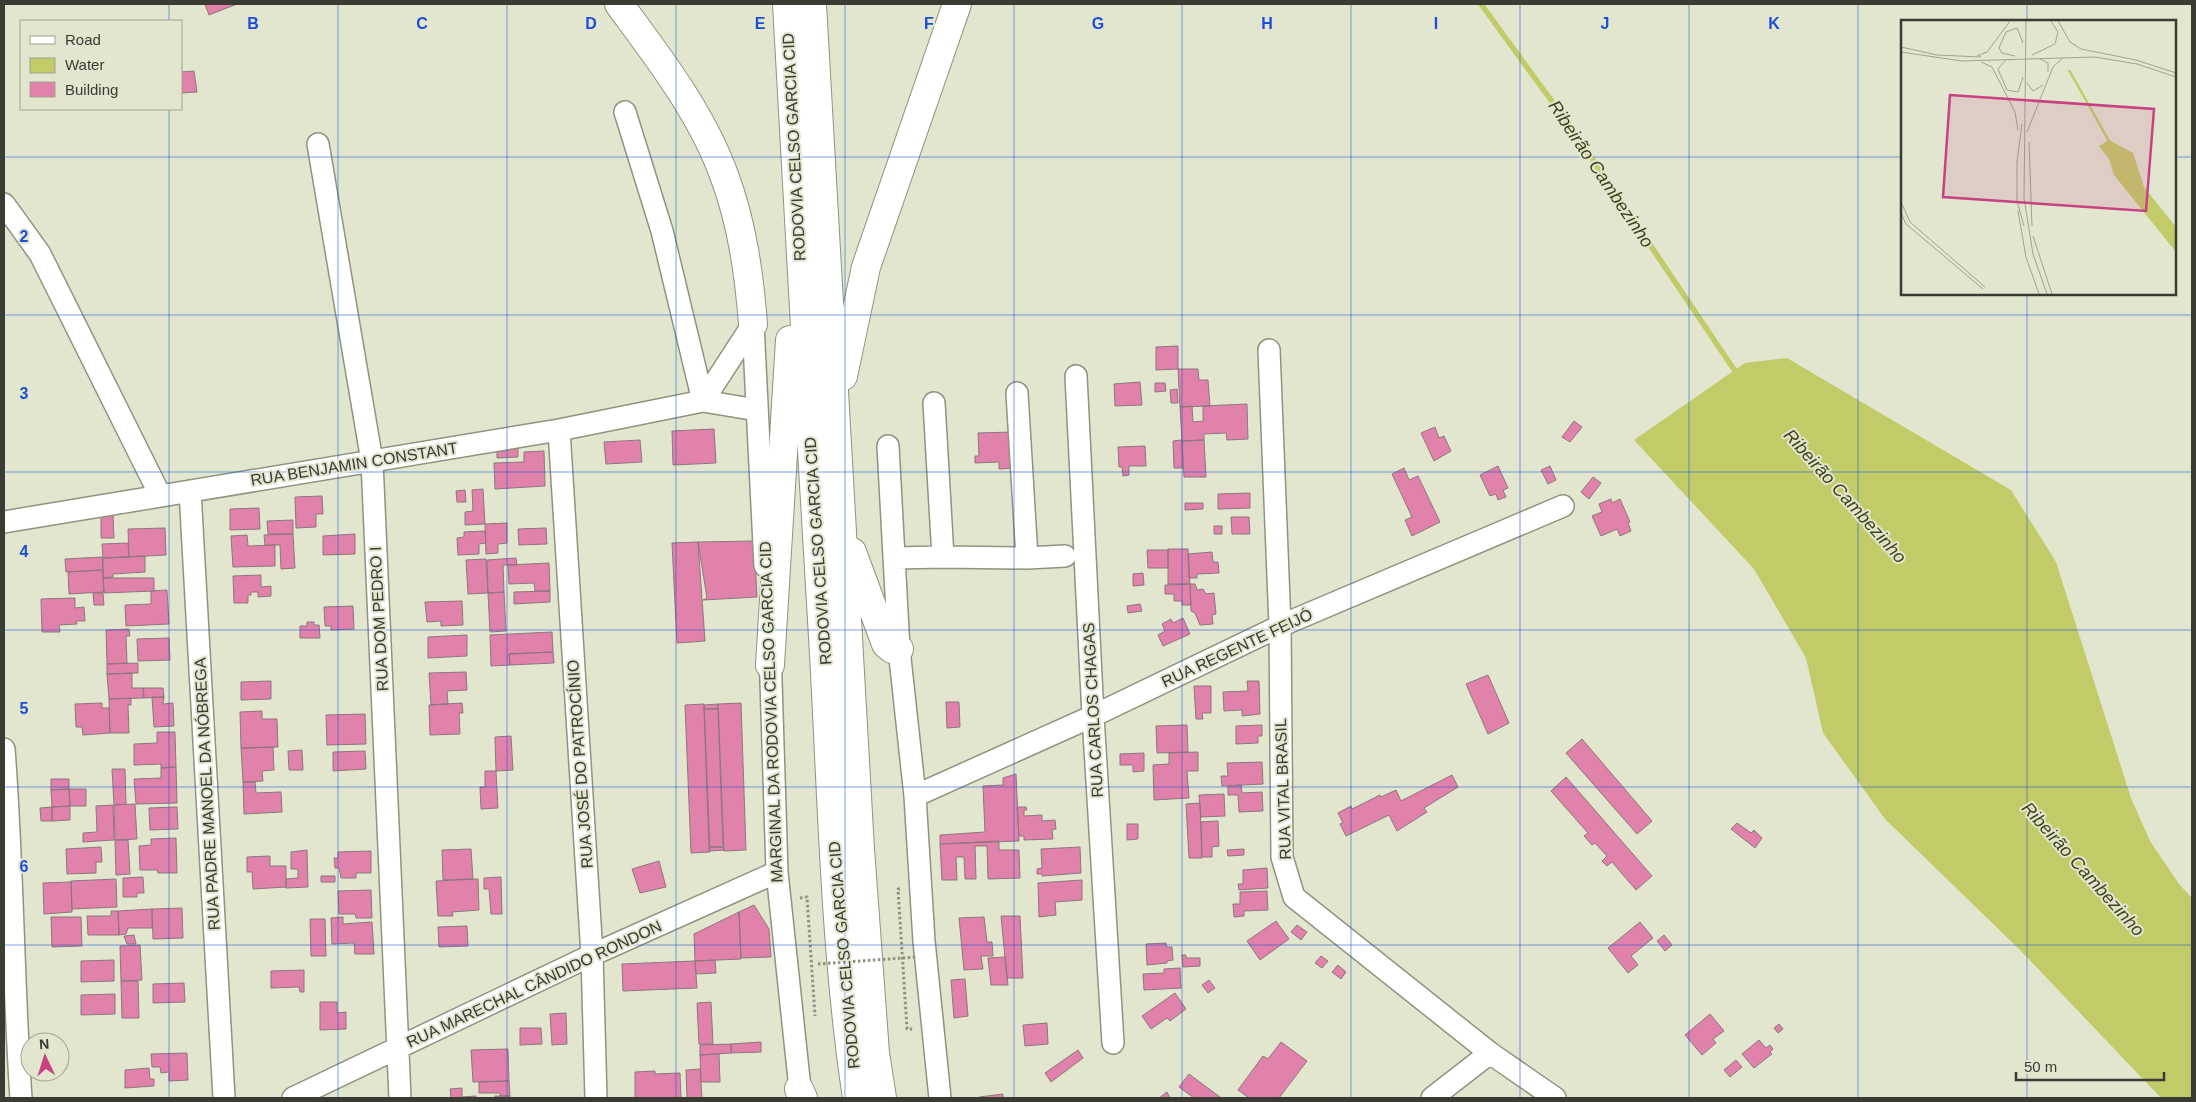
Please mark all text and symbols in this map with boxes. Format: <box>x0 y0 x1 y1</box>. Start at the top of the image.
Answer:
text: B <box>247 15 259 32</box>
text: C <box>416 15 428 32</box>
text: D <box>585 15 597 32</box>
text: E <box>755 15 766 32</box>
text: F <box>924 15 934 32</box>
text: G <box>1092 15 1104 32</box>
text: H <box>1261 15 1273 32</box>
text: I <box>1434 15 1438 32</box>
text: J <box>1601 15 1609 32</box>
text: K <box>1768 15 1780 32</box>
legend <box>20 20 182 110</box>
inset map <box>1901 20 2176 295</box>
text: Road <box>65 31 101 48</box>
street label: RODOVIA CELSO GARCIA CID <box>780 32 808 262</box>
text: Water <box>65 56 104 73</box>
text: Building <box>65 81 118 98</box>
water label: Ribeirão Cambezinho <box>1544 97 1658 251</box>
text: 2 <box>20 228 29 245</box>
text: 3 <box>20 385 29 402</box>
water label: Ribeirão Cambezinho <box>1780 425 1910 567</box>
street label: RODOVIA CELSO GARCIA CID <box>802 436 834 666</box>
street label: RUA BENJAMIN CONSTANT <box>249 439 459 489</box>
street label: MARGINAL DA RODOVIA CELSO GARCIA CID <box>757 541 785 883</box>
text: 4 <box>20 543 29 560</box>
street label: RUA DOM PEDRO I <box>367 546 391 692</box>
street label: RUA REGENTE FEIJÓ <box>1158 605 1315 690</box>
street label: RUA CARLOS CHAGAS <box>1080 622 1106 798</box>
street label: RUA PADRE MANOEL DA NÓBREGA <box>190 657 223 931</box>
street label: RUA JOSÉ DO PATROCÍNIO <box>563 659 596 869</box>
text: 5 <box>20 700 29 717</box>
street label: RUA VITAL BRASIL <box>1272 718 1294 860</box>
water label: Ribeirão Cambezinho <box>2018 798 2148 940</box>
street label: RODOVIA CELSO GARCIA CID <box>826 840 862 1070</box>
text: 6 <box>20 858 29 875</box>
street label: RUA MARECHAL CÂNDIDO RONDON <box>403 916 664 1051</box>
north arrow <box>20 1032 70 1082</box>
text: N <box>38 1036 50 1052</box>
scale bar <box>2016 1050 2164 1082</box>
text: 50 m <box>2024 1058 2057 1075</box>

